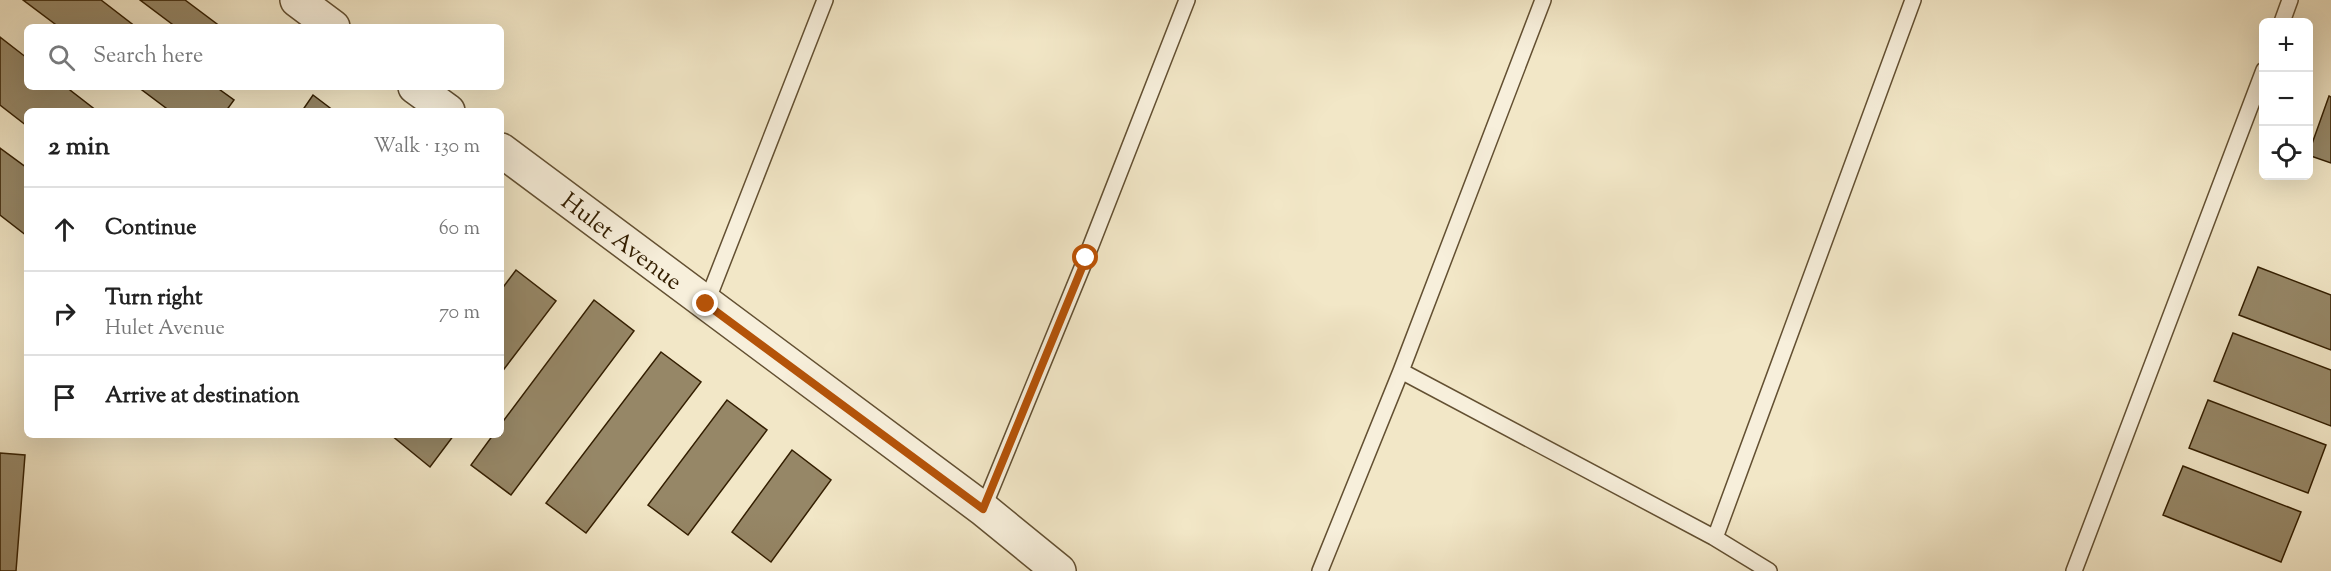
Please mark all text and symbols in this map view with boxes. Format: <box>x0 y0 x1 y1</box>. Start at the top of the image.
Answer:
map controls <box>2259 18 2313 180</box>
button: + <box>2259 18 2313 72</box>
search box <box>24 24 504 90</box>
icon: search <box>45 41 78 74</box>
text: Search here <box>93 41 203 73</box>
button: − <box>2259 72 2313 126</box>
button: locate <box>2259 126 2313 180</box>
text: 2 min <box>48 129 110 166</box>
text: Walk · 130 m <box>373 133 480 162</box>
street label: Hulet Avenue <box>553 186 688 299</box>
icon: ahead <box>48 213 81 246</box>
text: Continue <box>105 213 196 245</box>
text: 60 m <box>439 215 480 244</box>
route start <box>1072 244 1098 270</box>
text: Turn right <box>105 283 202 315</box>
route end <box>692 290 718 316</box>
icon: right <box>48 297 81 330</box>
text: 70 m <box>439 299 480 328</box>
text: Hulet Avenue <box>105 315 225 344</box>
icon: arrive <box>48 381 81 414</box>
text: Arrive at destination <box>105 381 300 413</box>

